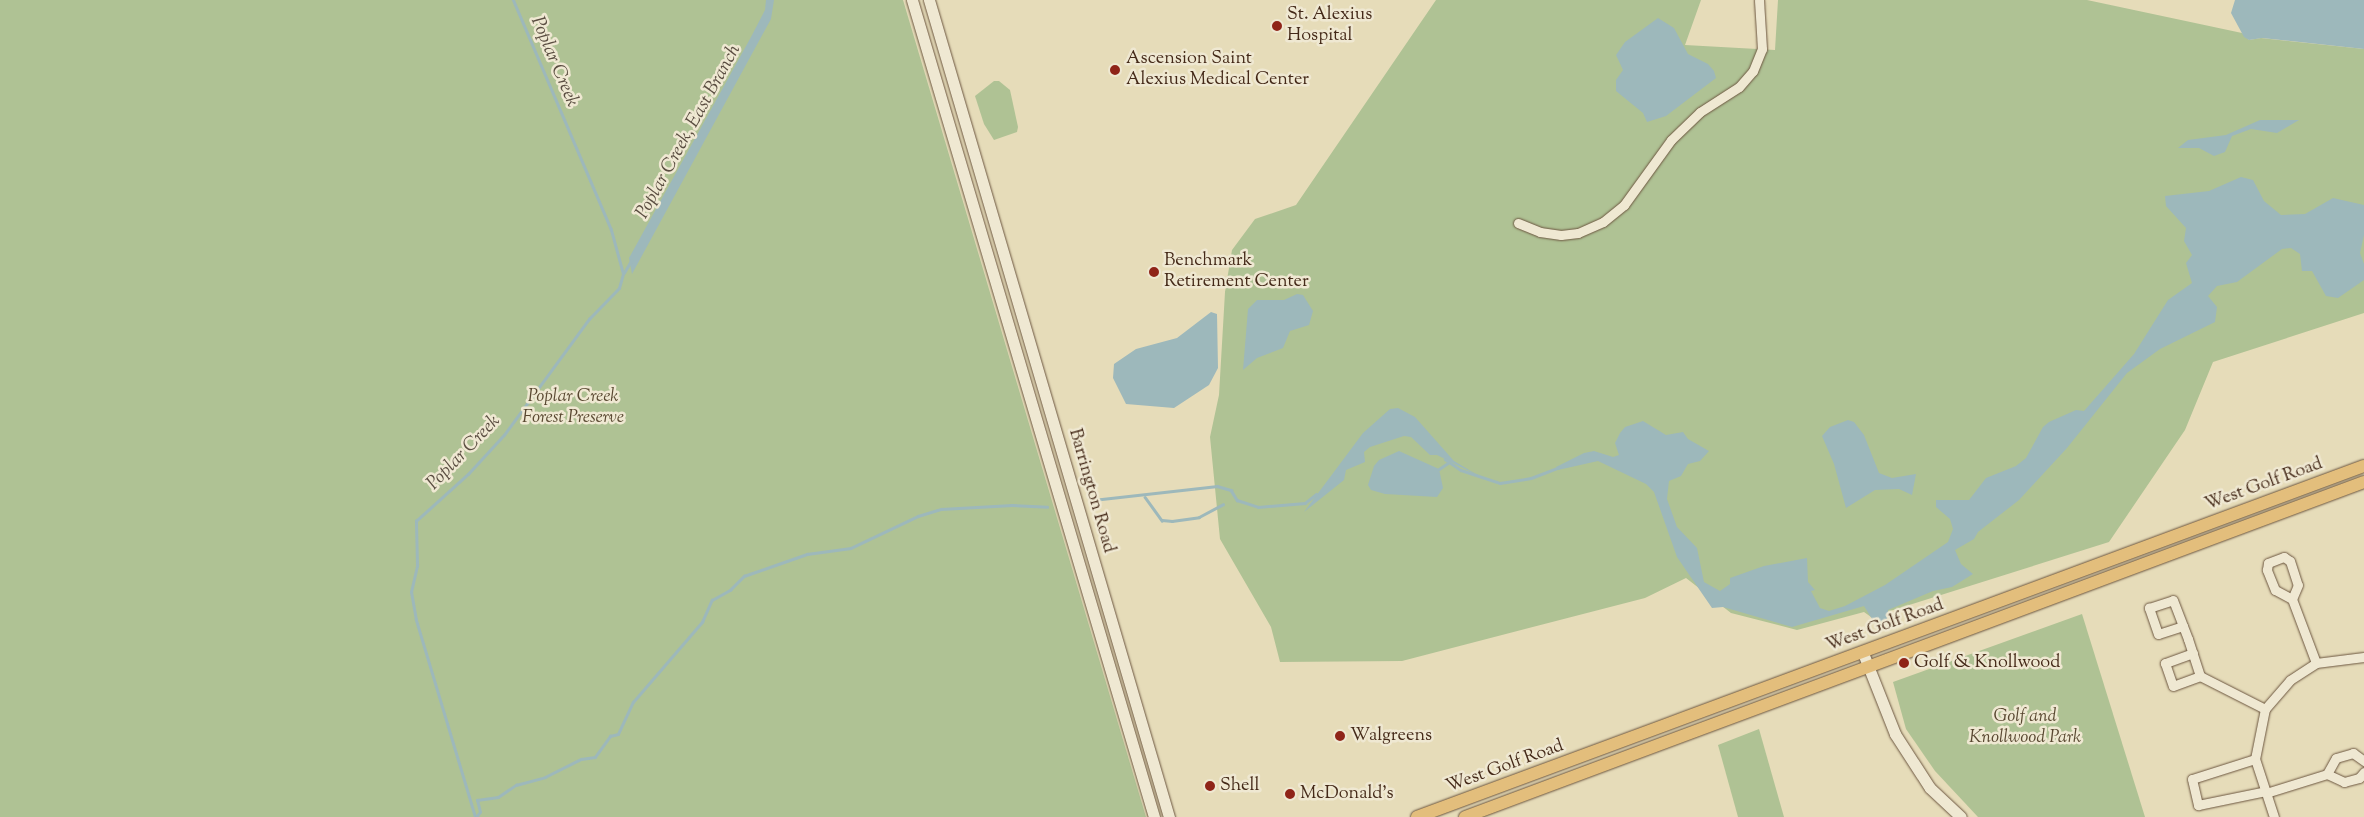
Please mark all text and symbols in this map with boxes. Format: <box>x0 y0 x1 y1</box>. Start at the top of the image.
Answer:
place label: St. Alexius Hospital <box>1287 5 1372 48</box>
water label: Poplar Creek <box>525 14 583 110</box>
marker: St. Alexius Hospital <box>1271 20 1283 32</box>
water label: Poplar Creek, East Branch <box>632 41 746 223</box>
place label: Ascension Saint Alexius Medical Center <box>1126 49 1309 92</box>
marker: Ascension Saint Alexius Medical Center <box>1108 63 1122 77</box>
place label: Benchmark Retirement Center <box>1164 251 1309 294</box>
marker: Benchmark Retirement Center <box>1148 266 1160 278</box>
park label: Poplar Creek Forest Preserve <box>522 387 624 429</box>
water label: Poplar Creek <box>423 411 505 495</box>
street label: Barrington Road <box>1063 426 1119 556</box>
street label: West Golf Road <box>2202 454 2326 516</box>
street label: West Golf Road <box>1823 595 1947 657</box>
place label: Golf & Knollwood <box>1914 652 2060 674</box>
marker: Golf & Knollwood <box>1898 657 1910 669</box>
park label: Golf and Knollwood Park <box>1969 707 2081 750</box>
place label: Walgreens <box>1350 725 1432 747</box>
marker: Walgreens <box>1334 730 1346 742</box>
street label: West Golf Road <box>1443 736 1567 798</box>
place label: Shell <box>1220 775 1259 797</box>
marker: Shell <box>1204 780 1216 792</box>
place label: McDonald's <box>1300 783 1394 805</box>
marker: McDonald's <box>1284 788 1296 800</box>

